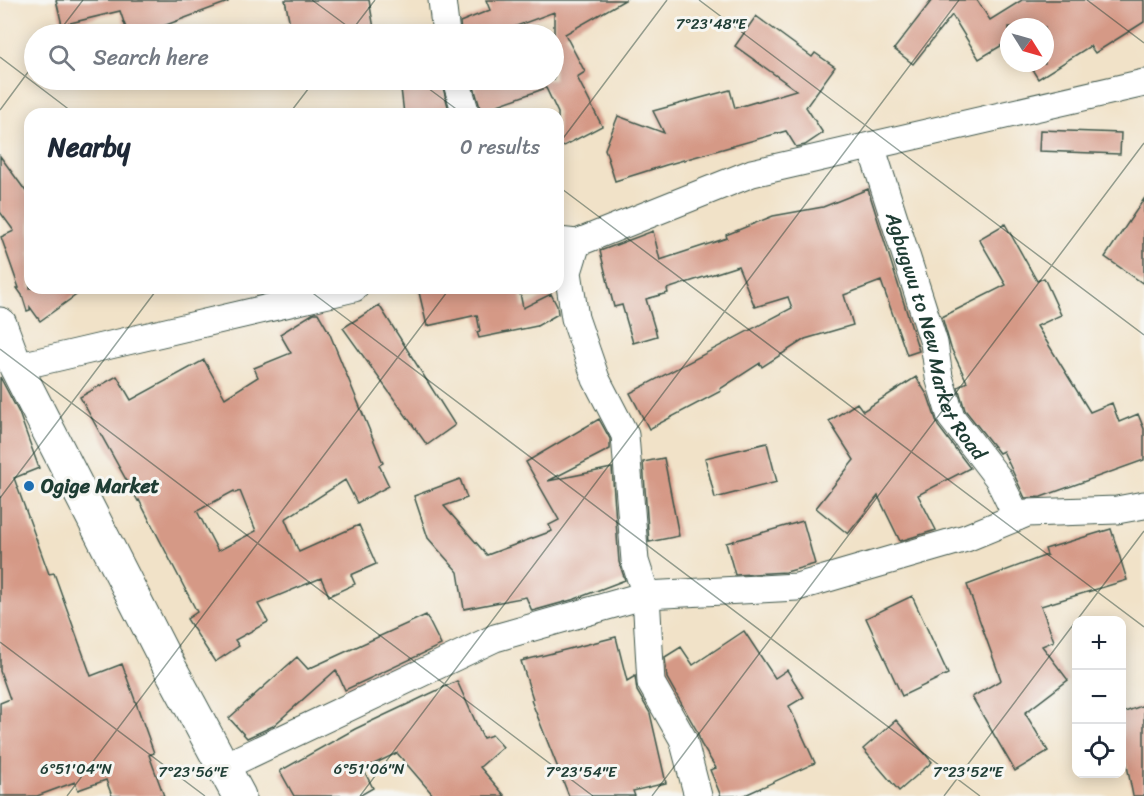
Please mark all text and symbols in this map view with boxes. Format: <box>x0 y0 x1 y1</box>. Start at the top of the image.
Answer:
text: 7°23'48"E <box>676 11 748 37</box>
north arrow <box>1000 18 1054 72</box>
search box <box>24 24 564 90</box>
text: Search here <box>93 38 209 77</box>
icon: search <box>45 41 78 74</box>
text: Nearby <box>48 124 130 170</box>
text: 0 results <box>460 130 540 165</box>
street label: Agbugwu to New Market Road <box>875 207 996 469</box>
place label: Ogige Market <box>41 469 160 504</box>
marker: Ogige Market <box>22 479 36 493</box>
map controls <box>1072 616 1126 778</box>
button: + <box>1072 616 1126 670</box>
button: − <box>1072 670 1126 724</box>
button: locate <box>1072 724 1126 778</box>
text: 6°51'04"N <box>40 756 112 782</box>
text: 6°51'06"N <box>334 756 405 782</box>
text: 7°23'56"E <box>158 759 230 785</box>
text: 7°23'54"E <box>546 759 618 785</box>
text: 7°23'52"E <box>933 759 1005 785</box>

